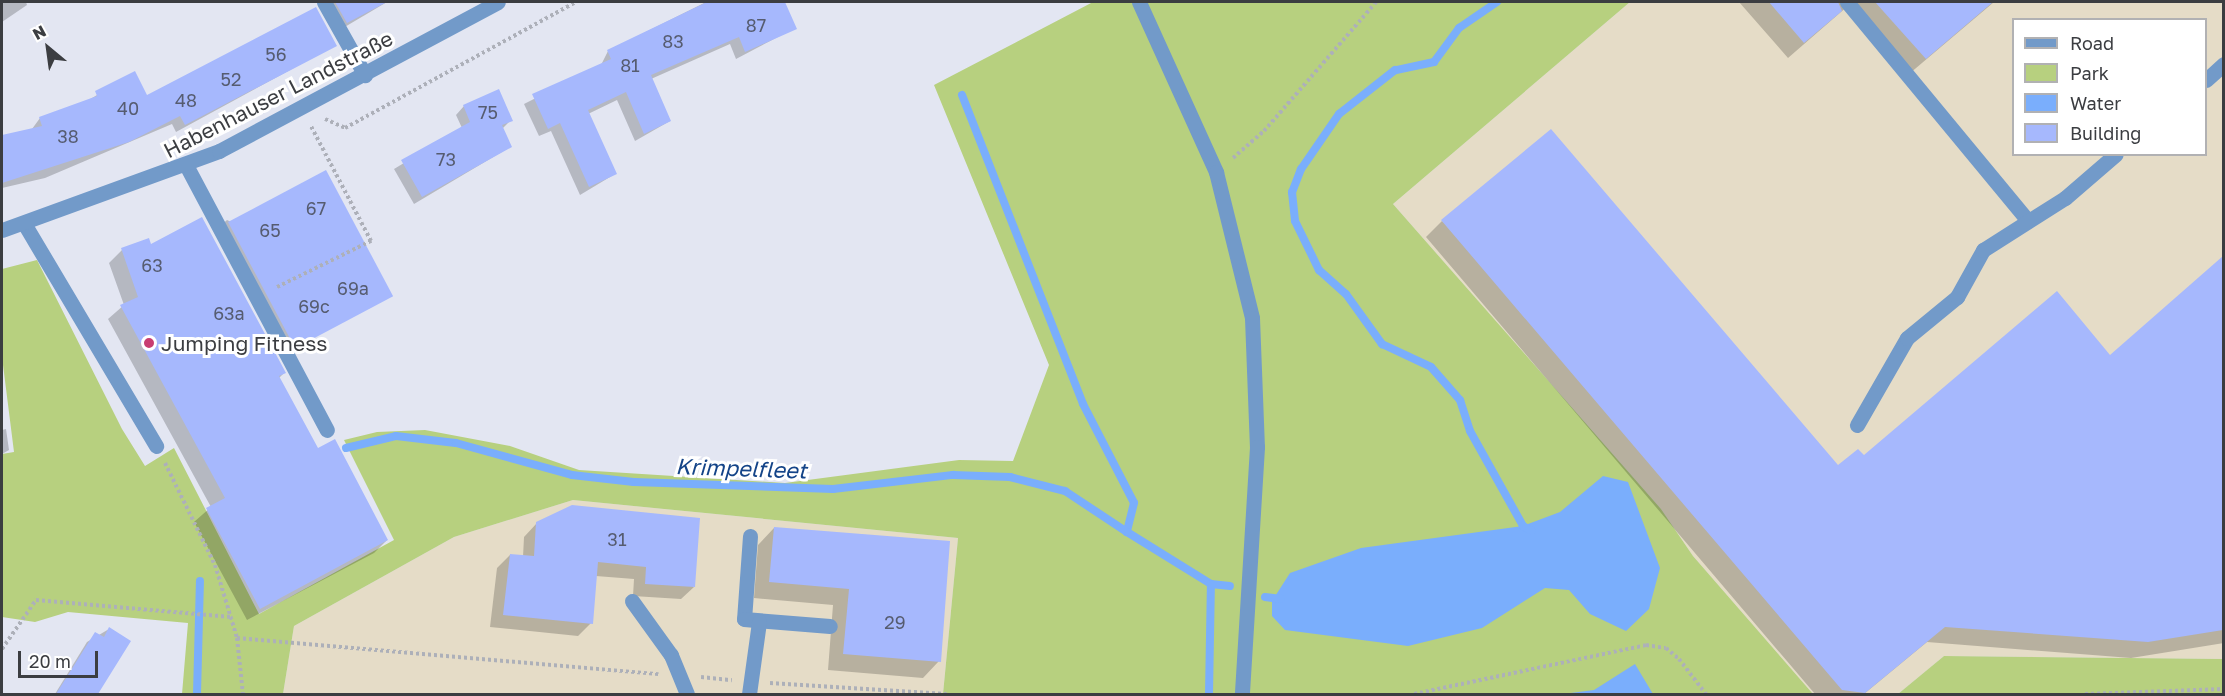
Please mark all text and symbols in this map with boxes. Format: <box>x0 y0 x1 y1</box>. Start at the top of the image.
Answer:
house number: 87 <box>746 14 766 36</box>
north arrow <box>18 18 78 78</box>
legend <box>2012 18 2207 156</box>
text: N <box>29 21 49 44</box>
street label: Habenhauser Landstraße <box>159 25 397 163</box>
house number: 83 <box>662 30 684 52</box>
text: Road <box>2070 32 2114 54</box>
house number: 56 <box>265 43 287 65</box>
house number: 81 <box>620 54 640 76</box>
text: Park <box>2070 62 2109 84</box>
house number: 52 <box>221 68 241 90</box>
house number: 48 <box>175 89 197 111</box>
text: Water <box>2070 92 2121 114</box>
house number: 40 <box>117 97 139 119</box>
house number: 75 <box>478 101 498 123</box>
text: Building <box>2070 122 2141 144</box>
house number: 38 <box>57 125 79 147</box>
house number: 73 <box>436 148 456 170</box>
house number: 67 <box>306 197 326 219</box>
house number: 65 <box>259 219 281 241</box>
house number: 63 <box>141 254 163 276</box>
house number: 69a <box>337 277 369 299</box>
house number: 69c <box>298 295 330 317</box>
house number: 63a <box>213 302 245 324</box>
place label: Jumping Fitness <box>161 330 327 356</box>
marker: Jumping Fitness <box>142 336 156 350</box>
water label: Krimpelfleet <box>675 453 807 483</box>
house number: 31 <box>607 528 627 550</box>
house number: 29 <box>884 611 906 633</box>
scale bar <box>21 639 100 677</box>
text: 20 m <box>29 650 71 672</box>

